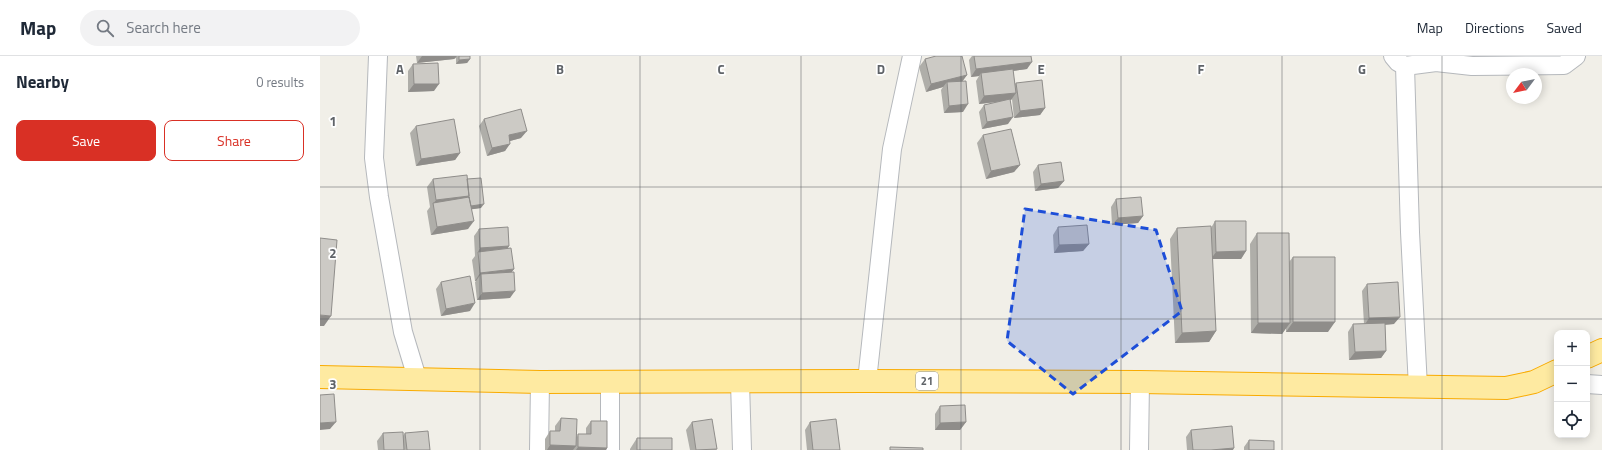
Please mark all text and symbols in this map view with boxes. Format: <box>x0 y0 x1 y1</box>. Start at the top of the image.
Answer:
search box <box>80 10 360 46</box>
text: Map <box>20 13 56 42</box>
text: Search here <box>126 16 201 39</box>
icon: search <box>94 17 116 39</box>
text: Map <box>1417 17 1443 38</box>
text: Directions <box>1465 17 1524 38</box>
text: Saved <box>1546 17 1582 38</box>
text: A <box>396 59 404 79</box>
text: B <box>556 59 564 79</box>
text: C <box>717 59 725 79</box>
text: D <box>877 59 885 79</box>
text: E <box>1037 59 1045 79</box>
text: F <box>1198 59 1205 79</box>
text: G <box>1358 59 1366 79</box>
north arrow <box>1506 68 1542 104</box>
text: Nearby <box>16 69 69 95</box>
text: 0 results <box>256 72 304 92</box>
text: 1 <box>329 111 337 131</box>
button: Save <box>16 120 156 161</box>
button: Share <box>164 120 304 161</box>
text: 2 <box>329 243 337 263</box>
map controls <box>1554 330 1590 438</box>
button: + <box>1554 330 1590 366</box>
button: − <box>1554 366 1590 402</box>
road number: 21 <box>916 372 938 390</box>
text: 3 <box>329 374 337 394</box>
button: locate <box>1554 402 1590 438</box>

